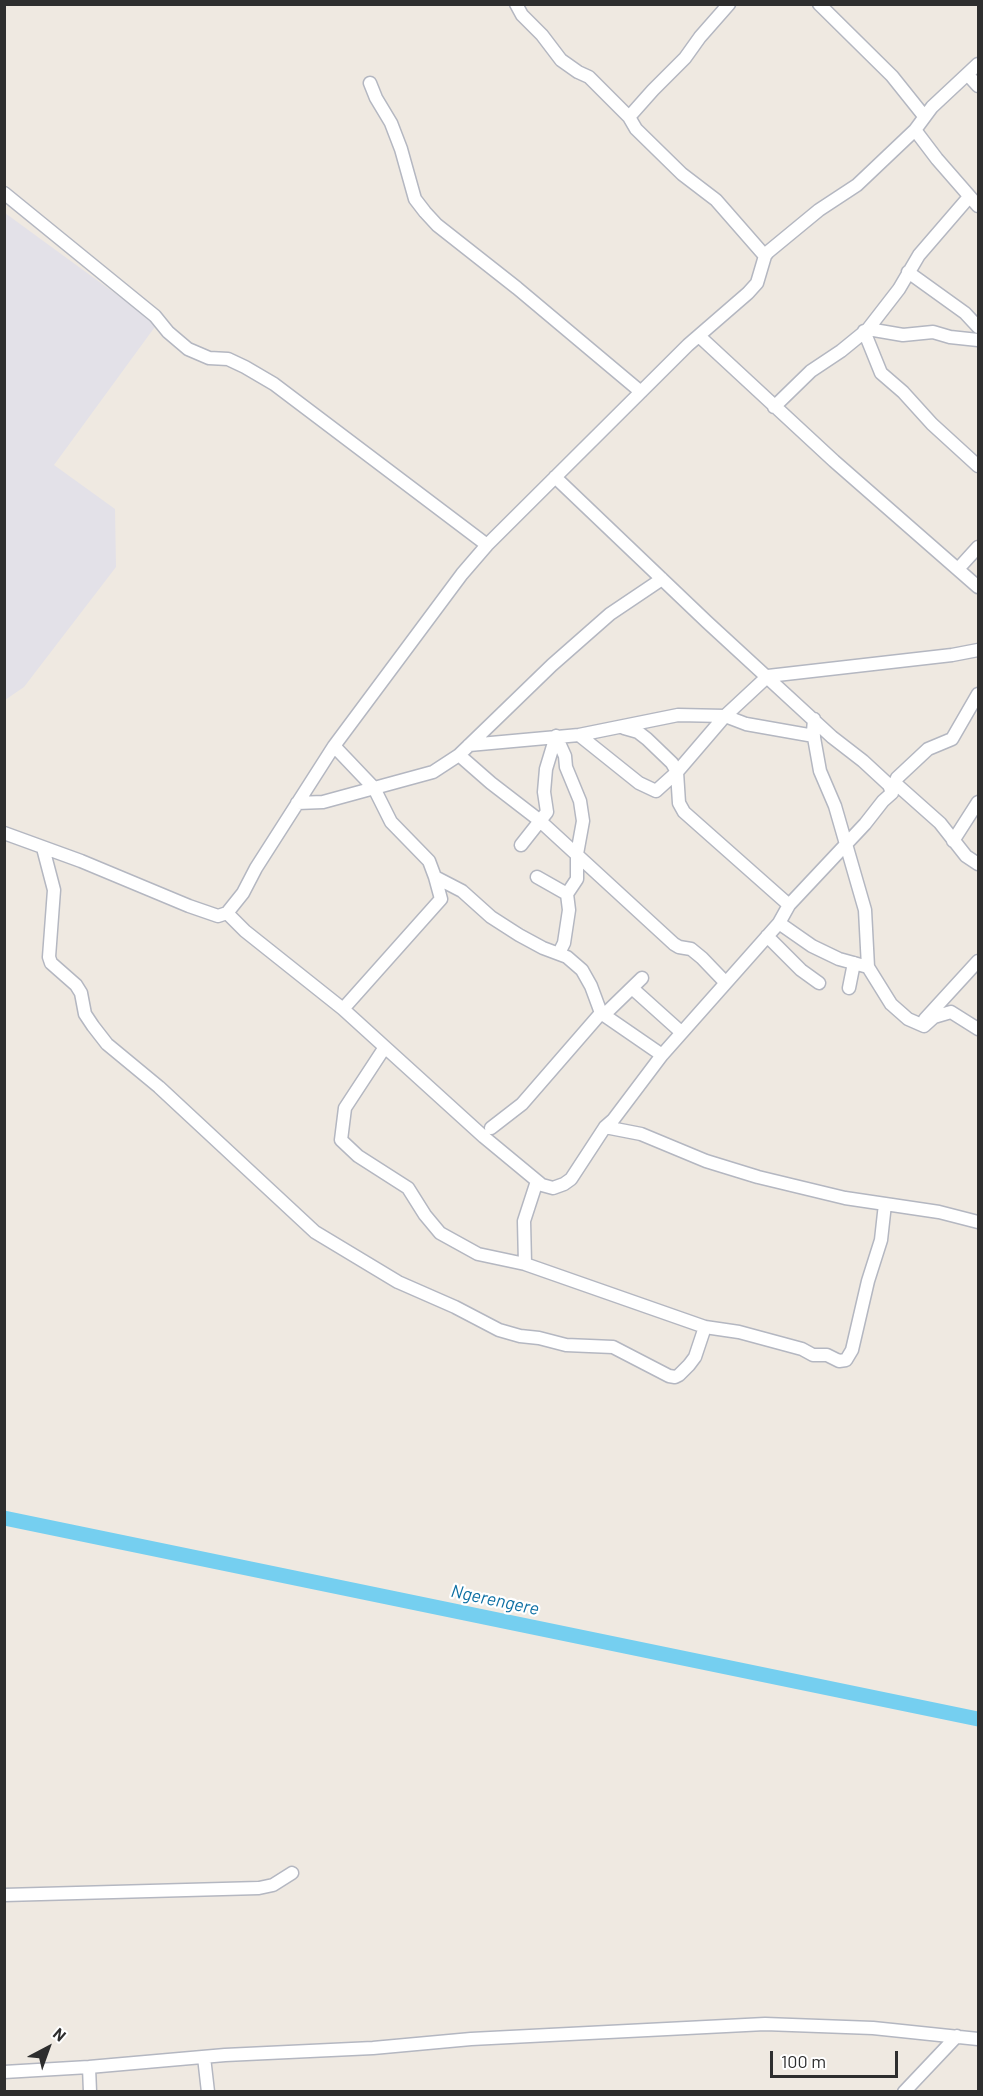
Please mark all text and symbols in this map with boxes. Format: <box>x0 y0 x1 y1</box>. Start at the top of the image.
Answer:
water label: Ngerengere <box>449 1580 541 1620</box>
north arrow <box>18 2018 78 2078</box>
text: N <box>50 2023 70 2045</box>
scale bar <box>773 2039 900 2077</box>
text: 100 m <box>781 2050 826 2072</box>

